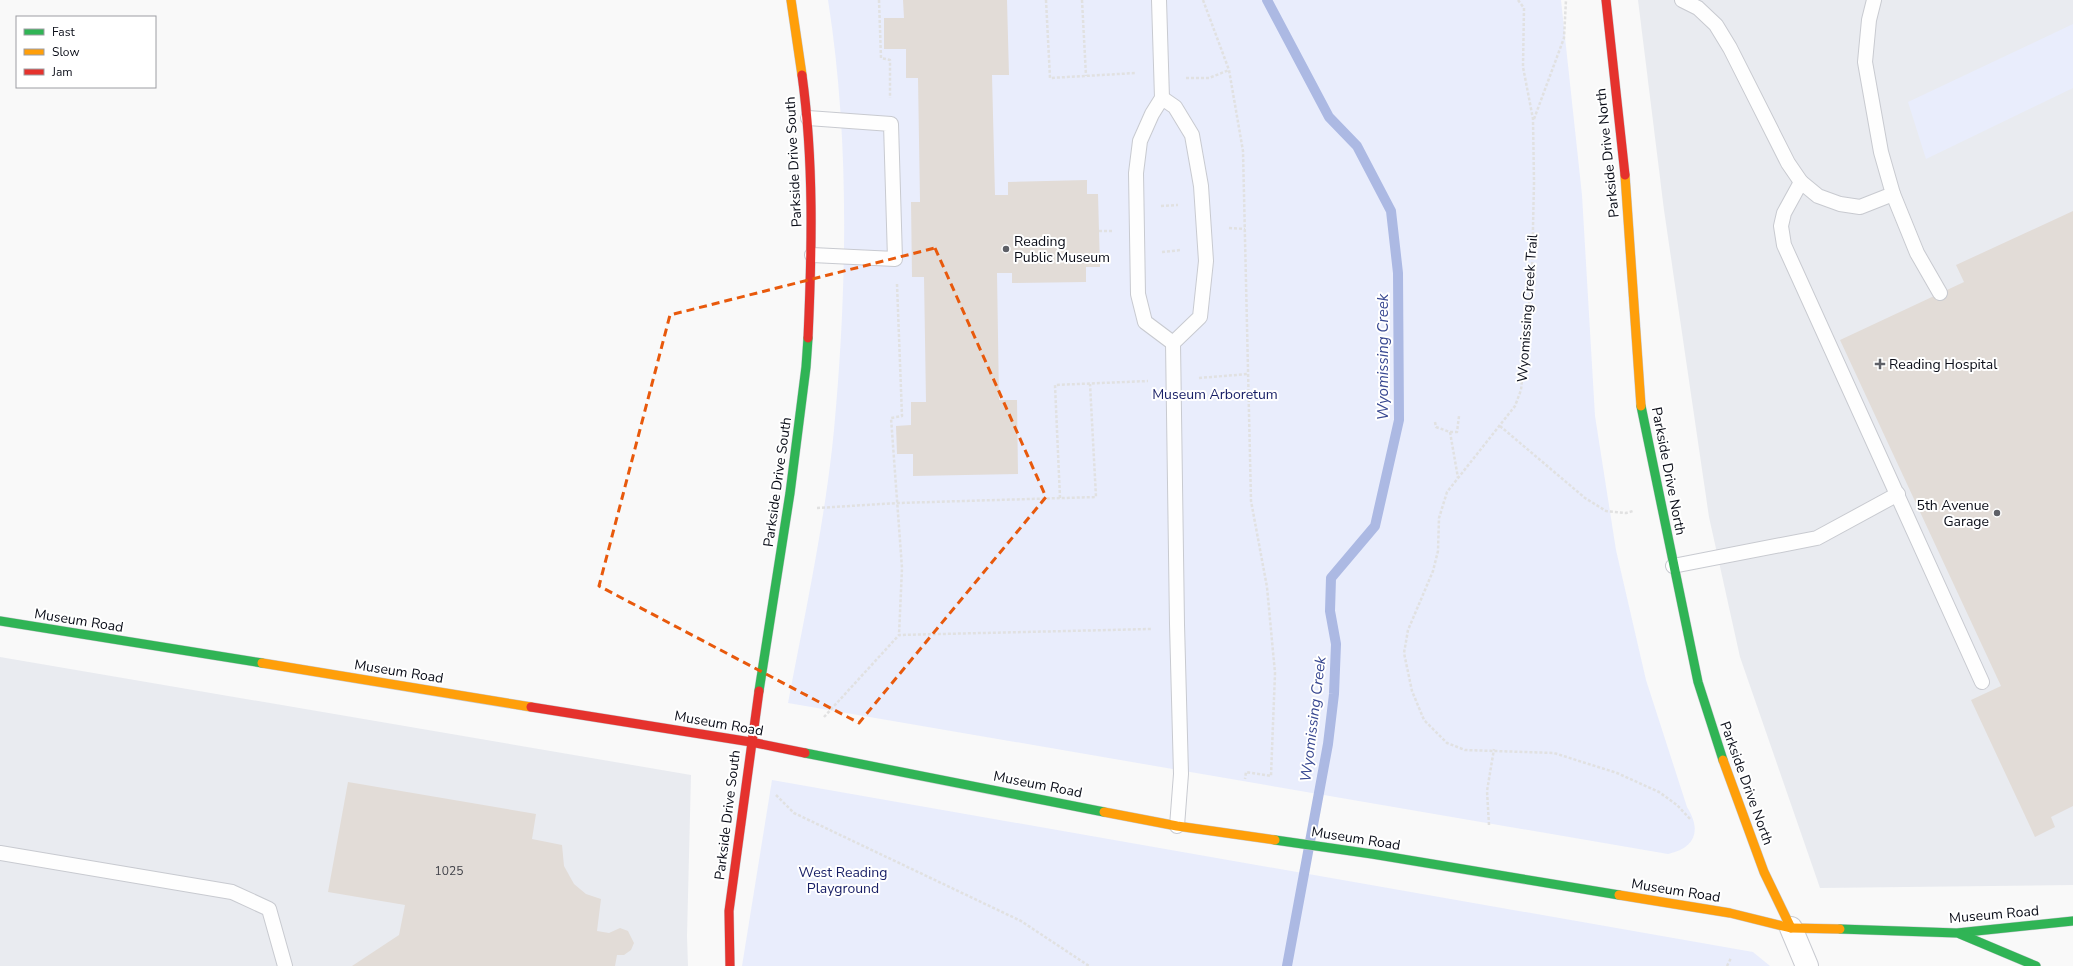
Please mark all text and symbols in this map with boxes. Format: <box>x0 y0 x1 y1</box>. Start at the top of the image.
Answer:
legend <box>16 16 156 88</box>
text: Fast <box>52 24 75 40</box>
text: Slow <box>52 44 80 60</box>
text: Jam <box>51 64 73 80</box>
street label: Parkside Drive North <box>1591 87 1624 219</box>
street label: Parkside Drive South <box>781 96 806 228</box>
place label: Reading Public Museum <box>1014 232 1110 267</box>
street label: Wyomissing Creek Trail <box>1513 232 1542 383</box>
marker: Reading Public Museum <box>1001 244 1011 254</box>
water label: Wyomissing Creek <box>1373 293 1393 420</box>
place label: Reading Hospital <box>1889 355 1998 374</box>
marker: Reading Hospital <box>1874 358 1886 370</box>
park label: Museum Arboretum <box>1152 385 1278 404</box>
street label: Parkside Drive North <box>1647 405 1690 537</box>
street label: Parkside Drive South <box>759 416 796 548</box>
place label: 5th Avenue Garage <box>1917 496 1989 531</box>
marker: 5th Avenue Garage <box>1992 508 2002 518</box>
street label: Museum Road <box>33 604 125 637</box>
street label: Museum Road <box>353 655 445 688</box>
water label: Wyomissing Creek <box>1295 655 1331 783</box>
street label: Museum Road <box>673 706 765 741</box>
street label: Parkside Drive North <box>1715 719 1778 848</box>
street label: Parkside Drive South <box>710 749 745 881</box>
street label: Museum Road <box>992 767 1084 802</box>
street label: Museum Road <box>1310 822 1402 855</box>
house number: 1025 <box>435 863 463 879</box>
park label: West Reading Playground <box>799 863 887 898</box>
street label: Museum Road <box>1630 874 1722 907</box>
street label: Museum Road <box>1948 901 2040 928</box>

